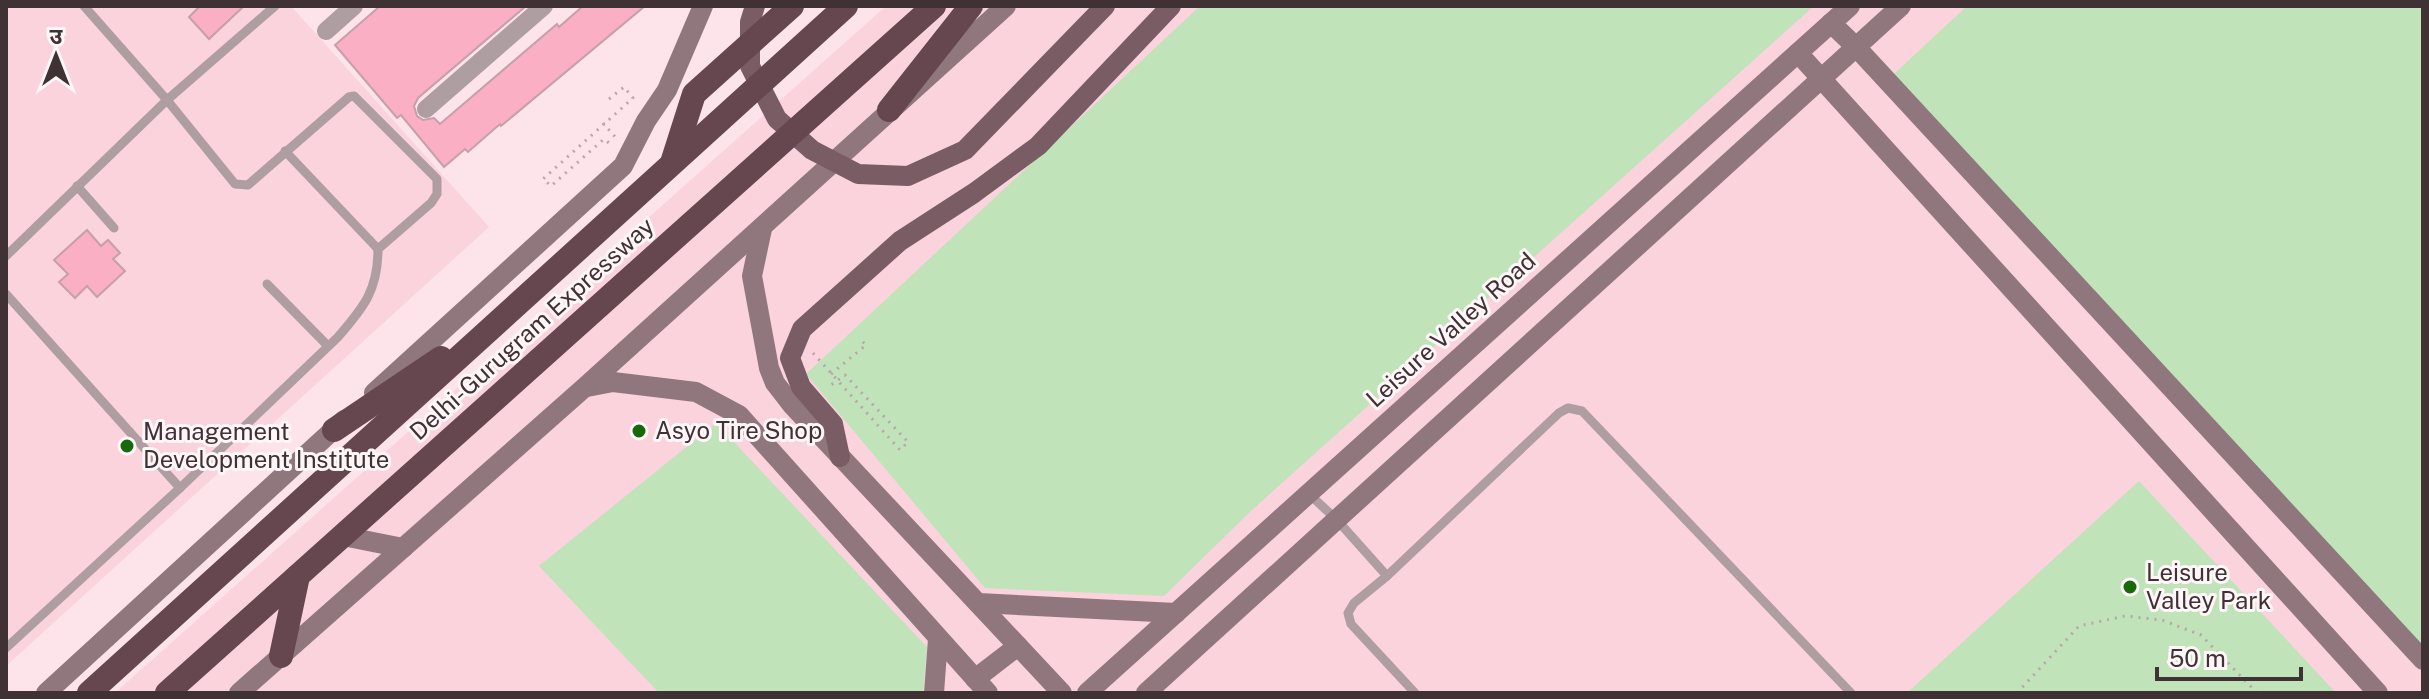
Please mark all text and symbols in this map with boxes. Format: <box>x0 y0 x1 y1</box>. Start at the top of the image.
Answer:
north arrow <box>16 16 96 96</box>
text: उ <box>50 23 64 49</box>
street label: Delhi-Gurugram Expressway <box>404 211 659 445</box>
street label: Leisure Valley Road <box>1360 246 1541 413</box>
place label: Asyo Tire Shop <box>655 416 822 444</box>
place label: Management Development Institute <box>143 417 389 473</box>
marker: Asyo Tire Shop <box>630 422 648 440</box>
marker: Management Development Institute <box>118 437 136 455</box>
place label: Leisure Valley Park <box>2146 558 2271 614</box>
marker: Leisure Valley Park <box>2121 578 2139 596</box>
scale bar <box>2157 631 2301 681</box>
text: 50 m <box>2169 644 2226 672</box>

